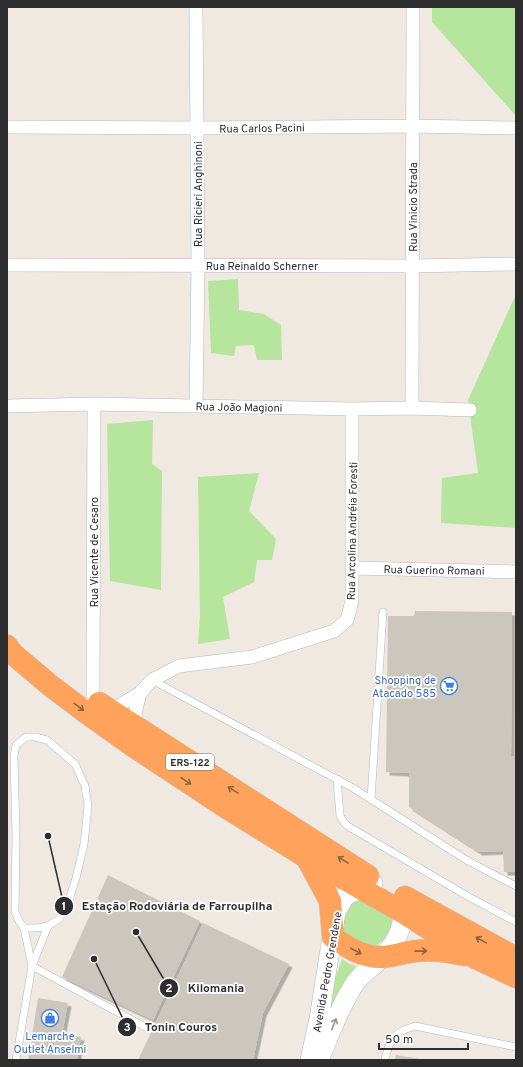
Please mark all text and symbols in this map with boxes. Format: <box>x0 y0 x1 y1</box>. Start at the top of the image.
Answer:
street label: Rua Carlos Pacini <box>219 121 305 137</box>
street label: Rua Ricieri Anghinoni <box>192 141 206 247</box>
street label: Rua Vinicio Strada <box>407 162 421 252</box>
street label: Rua Reinaldo Scherner <box>206 260 319 274</box>
street label: Rua João Magioni <box>195 400 283 416</box>
street label: Rua Arcolina Andréia Foresti <box>345 462 361 600</box>
street label: Rua Vicente de Cesaro <box>88 497 102 607</box>
street label: Rua Guerino Romani <box>383 563 485 579</box>
place label: Shopping de Atacado 585 <box>372 674 436 701</box>
supermarket icon: Shopping de Atacado 585 <box>439 676 459 696</box>
one-way arrow <box>74 703 85 712</box>
road number: ERS-122 <box>166 754 214 770</box>
one-way arrow <box>181 777 192 785</box>
one-way arrow <box>228 786 239 794</box>
one-way arrow <box>338 856 349 864</box>
callout: Estação Rodoviária de Farroupilha <box>54 894 281 918</box>
text: 1 <box>62 899 66 915</box>
text: Estação Rodoviária de Farroupilha <box>82 899 272 915</box>
street label: Avenida Pedro Grendene <box>310 911 346 1034</box>
one-way arrow <box>476 935 488 943</box>
one-way arrow <box>414 947 427 955</box>
one-way arrow <box>350 948 362 956</box>
callout: Kilomania <box>159 976 252 1000</box>
text: 2 <box>165 981 173 997</box>
text: Kilomania <box>188 981 244 997</box>
shop icon: Lemarche Outlet Anselmi <box>40 1008 60 1028</box>
callout: Tonin Couros <box>117 1015 225 1039</box>
one-way arrow <box>331 1018 339 1030</box>
text: 3 <box>123 1020 131 1036</box>
text: Tonin Couros <box>145 1020 217 1036</box>
scale bar <box>379 1025 468 1051</box>
place label: Lemarche Outlet Anselmi <box>14 1030 86 1057</box>
text: 50 m <box>385 1032 413 1048</box>

